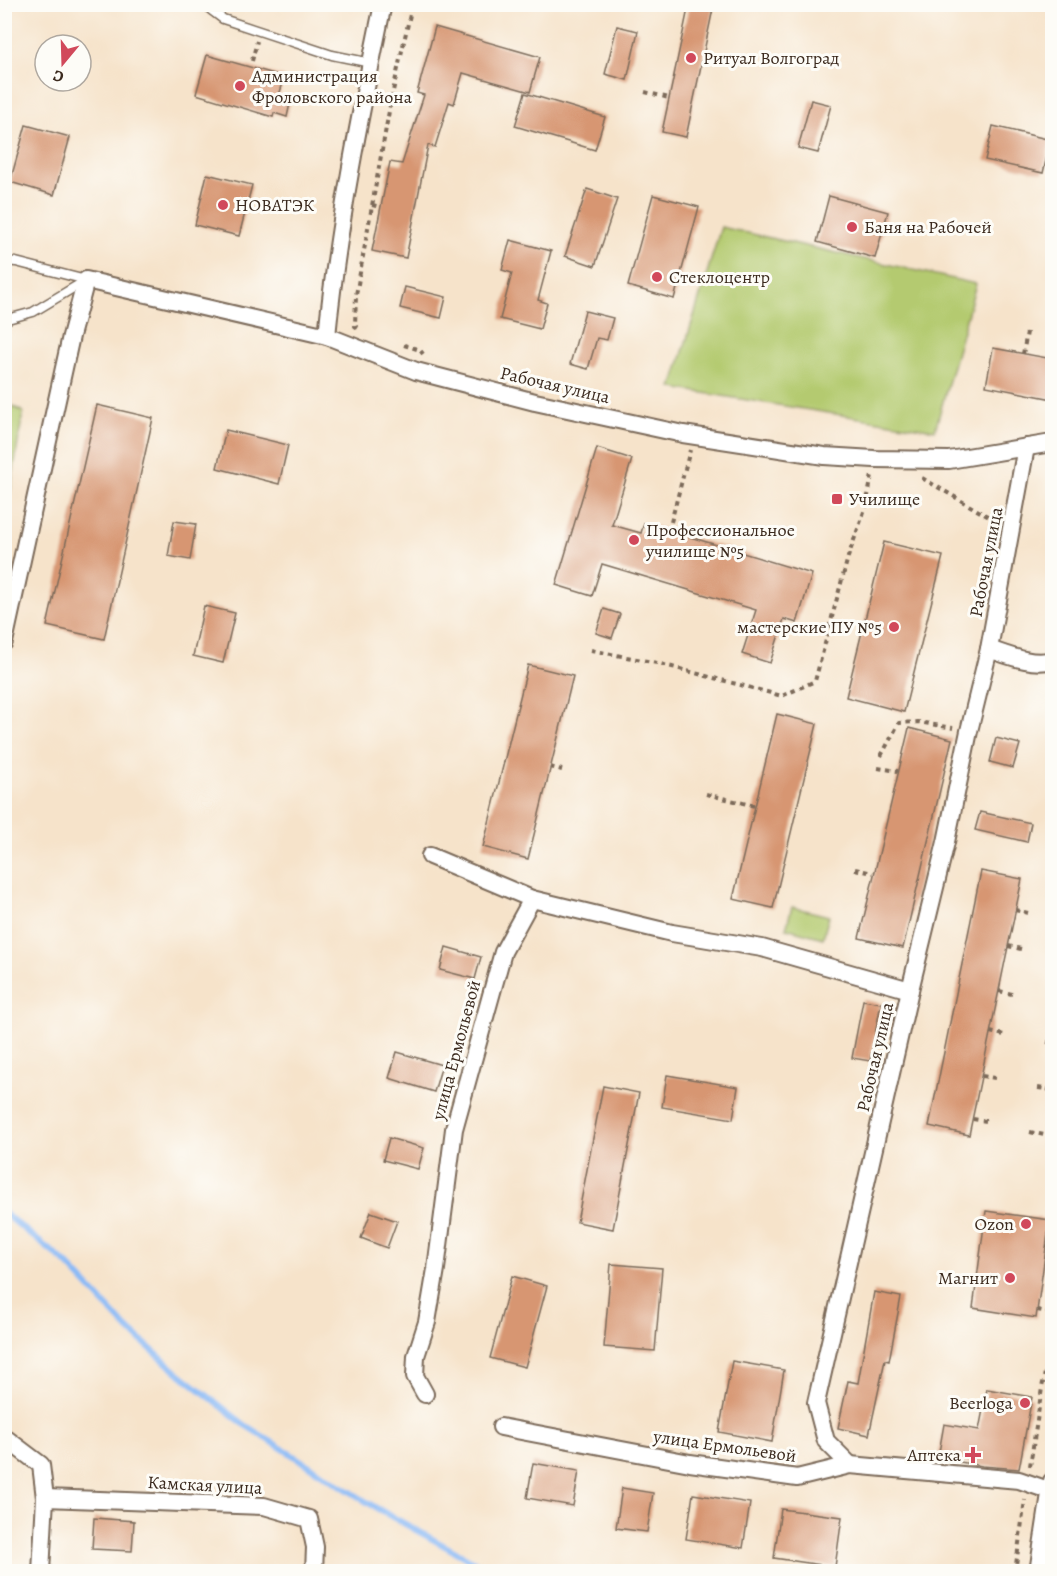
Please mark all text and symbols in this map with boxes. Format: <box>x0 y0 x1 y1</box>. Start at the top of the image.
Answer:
north arrow <box>33 33 93 93</box>
place label: Ритуал Волгоград <box>703 46 839 70</box>
marker: Ритуал Волгоград <box>684 51 698 65</box>
text: С <box>50 64 67 88</box>
place label: Администрация Фроловского района <box>251 64 413 109</box>
marker: Администрация Фроловского района <box>233 79 247 93</box>
place label: НОВАТЭК <box>235 193 315 217</box>
marker: НОВАТЭК <box>216 198 230 212</box>
place label: Баня на Рабочей <box>864 215 992 239</box>
marker: Баня на Рабочей <box>845 220 859 234</box>
place label: Стеклоцентр <box>669 265 770 289</box>
marker: Стеклоцентр <box>650 270 664 284</box>
street label: Рабочая улица <box>498 361 613 409</box>
place label: Училище <box>849 487 920 511</box>
marker: Училище <box>830 492 844 506</box>
street label: Рабочая улица <box>964 504 1009 619</box>
place label: Профессиональное училище №5 <box>645 518 795 563</box>
marker: Профессиональное училище №5 <box>627 533 641 547</box>
place label: мастерские ПУ №5 <box>737 615 882 639</box>
marker: мастерские ПУ №5 <box>887 620 901 634</box>
street label: улица Ермольевой <box>426 977 486 1124</box>
street label: Рабочая улица <box>851 999 899 1114</box>
place label: Ozon <box>974 1212 1014 1236</box>
marker: Ozon <box>1019 1217 1033 1231</box>
place label: Магнит <box>938 1266 998 1290</box>
marker: Магнит <box>1003 1271 1017 1285</box>
place label: Beerloga <box>949 1391 1014 1415</box>
marker: Beerloga <box>1018 1396 1032 1410</box>
street label: улица Ермольевой <box>651 1424 798 1468</box>
place label: Аптека <box>906 1443 962 1467</box>
marker: Аптека <box>966 1448 980 1462</box>
street label: Камская улица <box>147 1470 264 1500</box>

